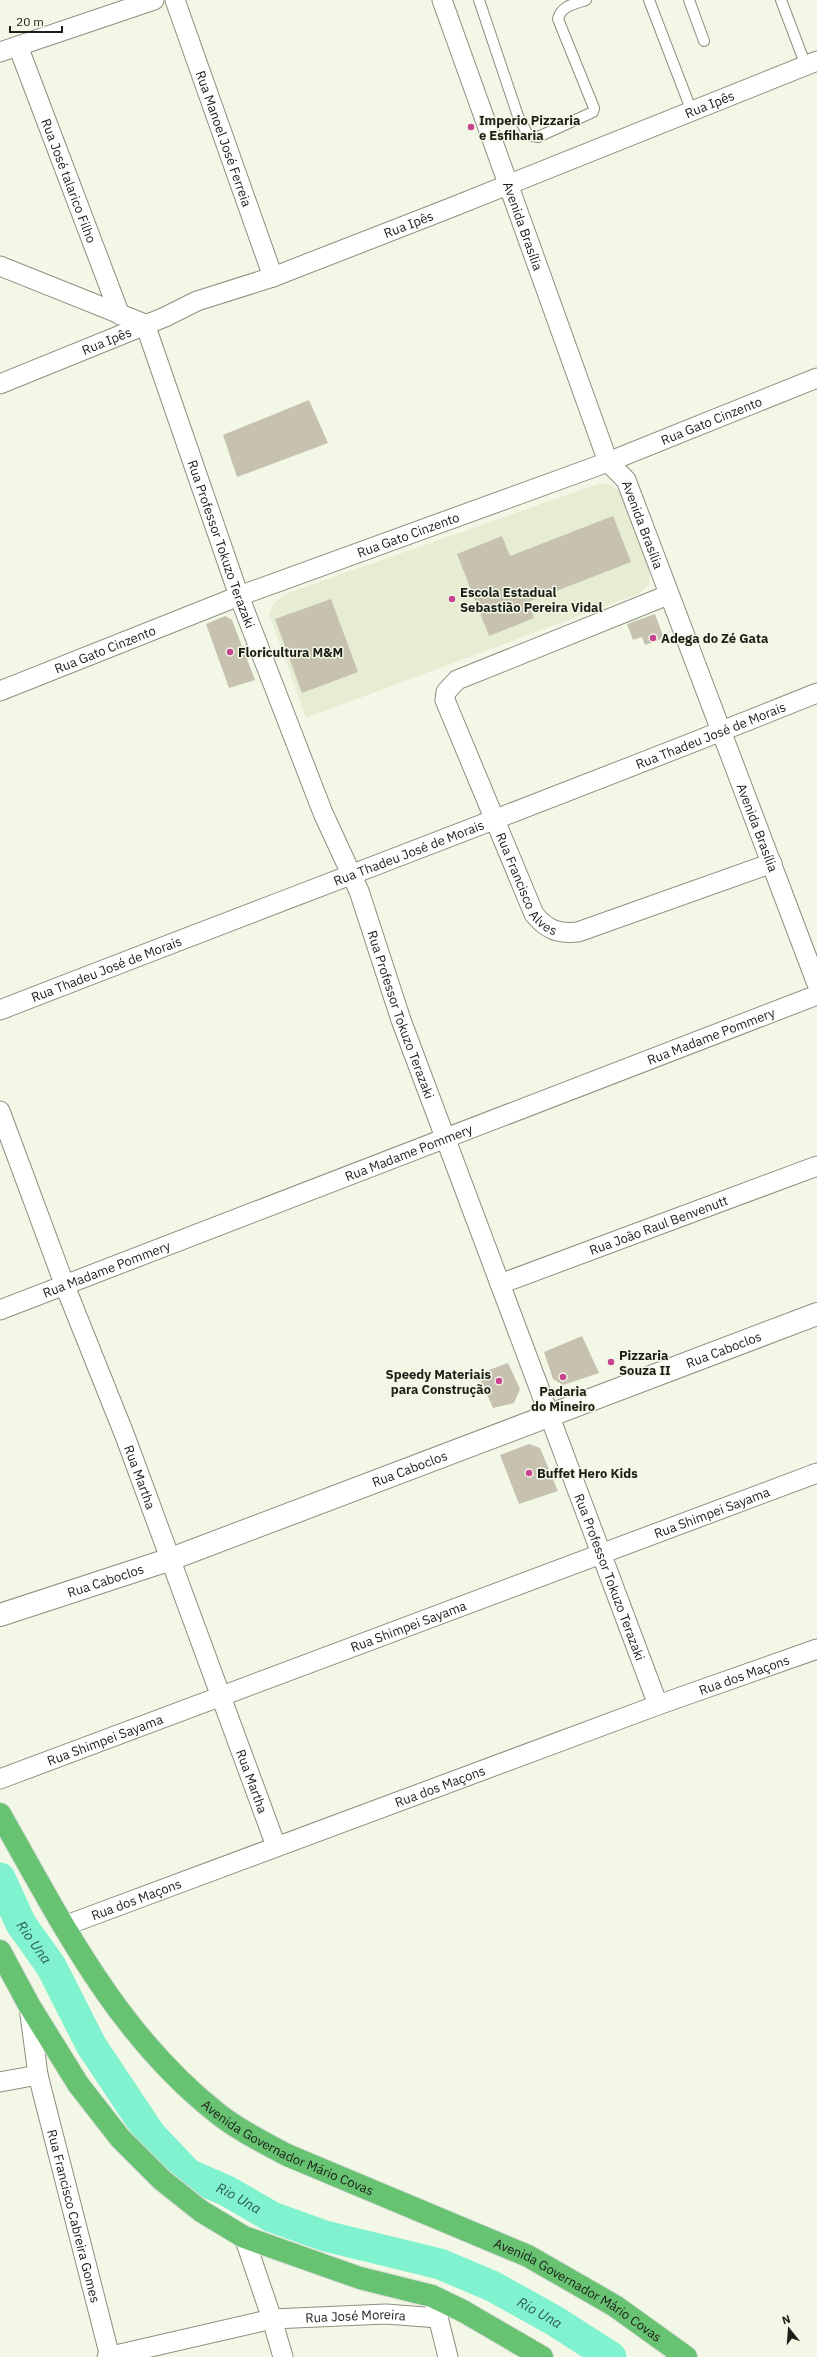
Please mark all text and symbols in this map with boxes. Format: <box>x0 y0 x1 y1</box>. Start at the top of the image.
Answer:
scale bar <box>10 8 62 34</box>
text: 20 m <box>16 14 44 29</box>
street label: Rua Manoel José Ferreia <box>192 68 255 209</box>
street label: Rua Ipês <box>682 87 737 122</box>
place label: Imperio Pizzaria e Esfiharia <box>479 112 580 144</box>
street label: Rua José talarico Filho <box>37 116 100 245</box>
marker: Imperio Pizzaria e Esfiharia <box>466 122 476 132</box>
street label: Avenida Brasília <box>499 179 546 273</box>
street label: Rua Ipês <box>381 207 436 242</box>
street label: Rua Ipês <box>79 324 134 359</box>
street label: Rua Gato Cinzento <box>658 393 764 449</box>
street label: Rua Professor Tokuzo Terazaki <box>184 458 259 631</box>
street label: Avenida Brasília <box>618 478 667 571</box>
street label: Rua Gato Cinzento <box>355 509 462 561</box>
place label: Escola Estadual Sebastião Pereira Vidal <box>460 584 602 616</box>
marker: Escola Estadual Sebastião Pereira Vidal <box>447 594 457 604</box>
street label: Rua Gato Cinzento <box>52 622 158 677</box>
place label: Adega do Zé Gata <box>661 630 768 647</box>
marker: Adega do Zé Gata <box>648 633 658 643</box>
place label: Floricultura M&M <box>238 644 343 661</box>
marker: Floricultura M&M <box>225 647 235 657</box>
street label: Rua Thadeu José de Morais <box>633 698 788 773</box>
street label: Avenida Brasília <box>733 781 782 874</box>
street label: Rua Thadeu José de Morais <box>331 816 487 890</box>
street label: Rua Francisco Alves <box>492 830 559 939</box>
street label: Rua Professor Tokuzo Terazaki <box>363 928 438 1101</box>
street label: Rua Thadeu José de Morais <box>29 933 184 1006</box>
street label: Rua Madame Pommery <box>645 1004 778 1069</box>
street label: Rua Madame Pommery <box>343 1120 476 1185</box>
street label: Rua João Raul Benvenutt <box>587 1192 730 1259</box>
street label: Rua Madame Pommery <box>40 1237 173 1302</box>
street label: Rua Caboclos <box>684 1328 764 1372</box>
place label: Pizzaria Souza II <box>619 1347 671 1379</box>
marker: Pizzaria Souza II <box>606 1357 616 1367</box>
place label: Speedy Materiais para Construção <box>386 1366 491 1398</box>
marker: Padaria do Mineiro <box>558 1372 568 1382</box>
marker: Speedy Materiais para Construção <box>494 1376 504 1386</box>
place label: Padaria do Mineiro <box>531 1383 595 1415</box>
street label: Rua Martha <box>120 1443 159 1512</box>
street label: Rua Caboclos <box>370 1447 450 1491</box>
place label: Buffet Hero Kids <box>537 1465 638 1482</box>
marker: Buffet Hero Kids <box>524 1468 534 1478</box>
street label: Rua Shimpei Sayama <box>652 1483 772 1542</box>
street label: Rua Professor Tokuzo Terazaki <box>570 1491 649 1663</box>
street label: Rua Caboclos <box>65 1561 146 1601</box>
street label: Rua Shimpei Sayama <box>348 1597 469 1656</box>
street label: Rua dos Maçons <box>697 1651 792 1699</box>
street label: Rua Shimpei Sayama <box>45 1711 165 1770</box>
street label: Rua Martha <box>232 1747 271 1816</box>
street label: Rua dos Maçons <box>393 1762 487 1811</box>
street label: Rua dos Maçons <box>89 1875 184 1924</box>
water label: Rio Una <box>13 1917 56 1967</box>
street label: Avenida Governador Mário Covas <box>198 2096 376 2199</box>
street label: Rua Francisco Cabreira Gomes <box>43 2127 104 2305</box>
water label: Rio Una <box>214 2179 265 2218</box>
street label: Avenida Governador Mário Covas <box>491 2235 665 2346</box>
water label: Rio Una <box>514 2293 566 2332</box>
street label: Rua José Moreira <box>305 2306 407 2327</box>
north arrow <box>769 2309 809 2349</box>
text: N <box>780 2312 792 2327</box>

